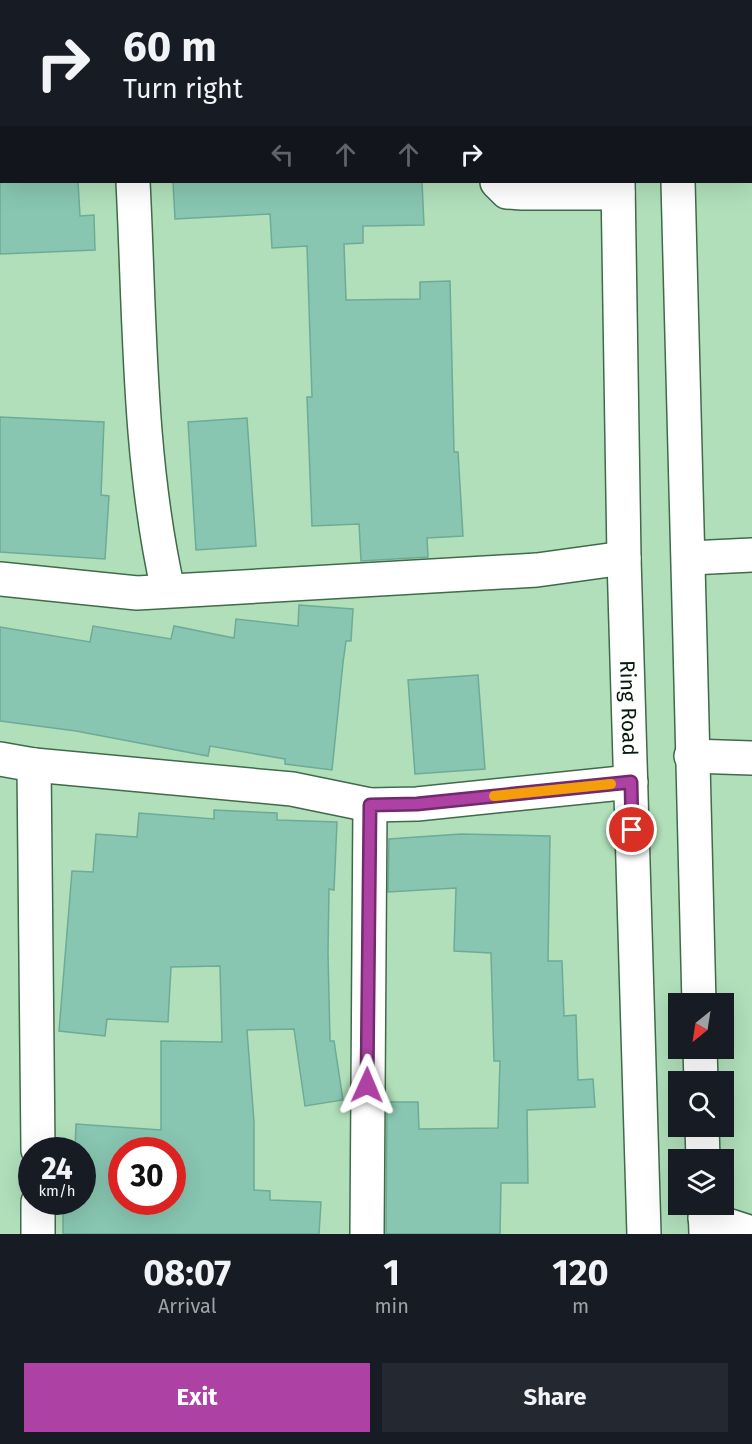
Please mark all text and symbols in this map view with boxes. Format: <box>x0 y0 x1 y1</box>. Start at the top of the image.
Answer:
text: 60 m <box>123 22 217 72</box>
icon: right <box>24 24 102 102</box>
text: Turn right <box>123 73 243 105</box>
icon: left <box>266 138 299 171</box>
icon: ahead <box>329 138 362 171</box>
icon: ahead <box>392 138 425 171</box>
icon: right <box>455 138 488 171</box>
street label: Ring Road <box>614 660 643 756</box>
pin <box>606 804 657 855</box>
icon: arrive <box>615 813 648 846</box>
north arrow <box>668 993 734 1059</box>
map controls <box>668 993 734 1215</box>
position arrow <box>335 1053 399 1117</box>
button: search <box>668 1071 734 1137</box>
speed limit sign: 30 <box>108 1137 186 1215</box>
button: layers <box>668 1149 734 1215</box>
text: 24 <box>41 1151 73 1187</box>
text: km/h <box>38 1182 76 1200</box>
text: 08:07 <box>143 1251 231 1295</box>
text: 1 <box>383 1251 400 1295</box>
text: 120 <box>552 1251 609 1295</box>
text: Arrival <box>158 1294 217 1318</box>
text: min <box>374 1294 409 1318</box>
text: m <box>572 1294 589 1318</box>
button: Exit <box>24 1363 370 1432</box>
button: Share <box>382 1363 728 1432</box>

